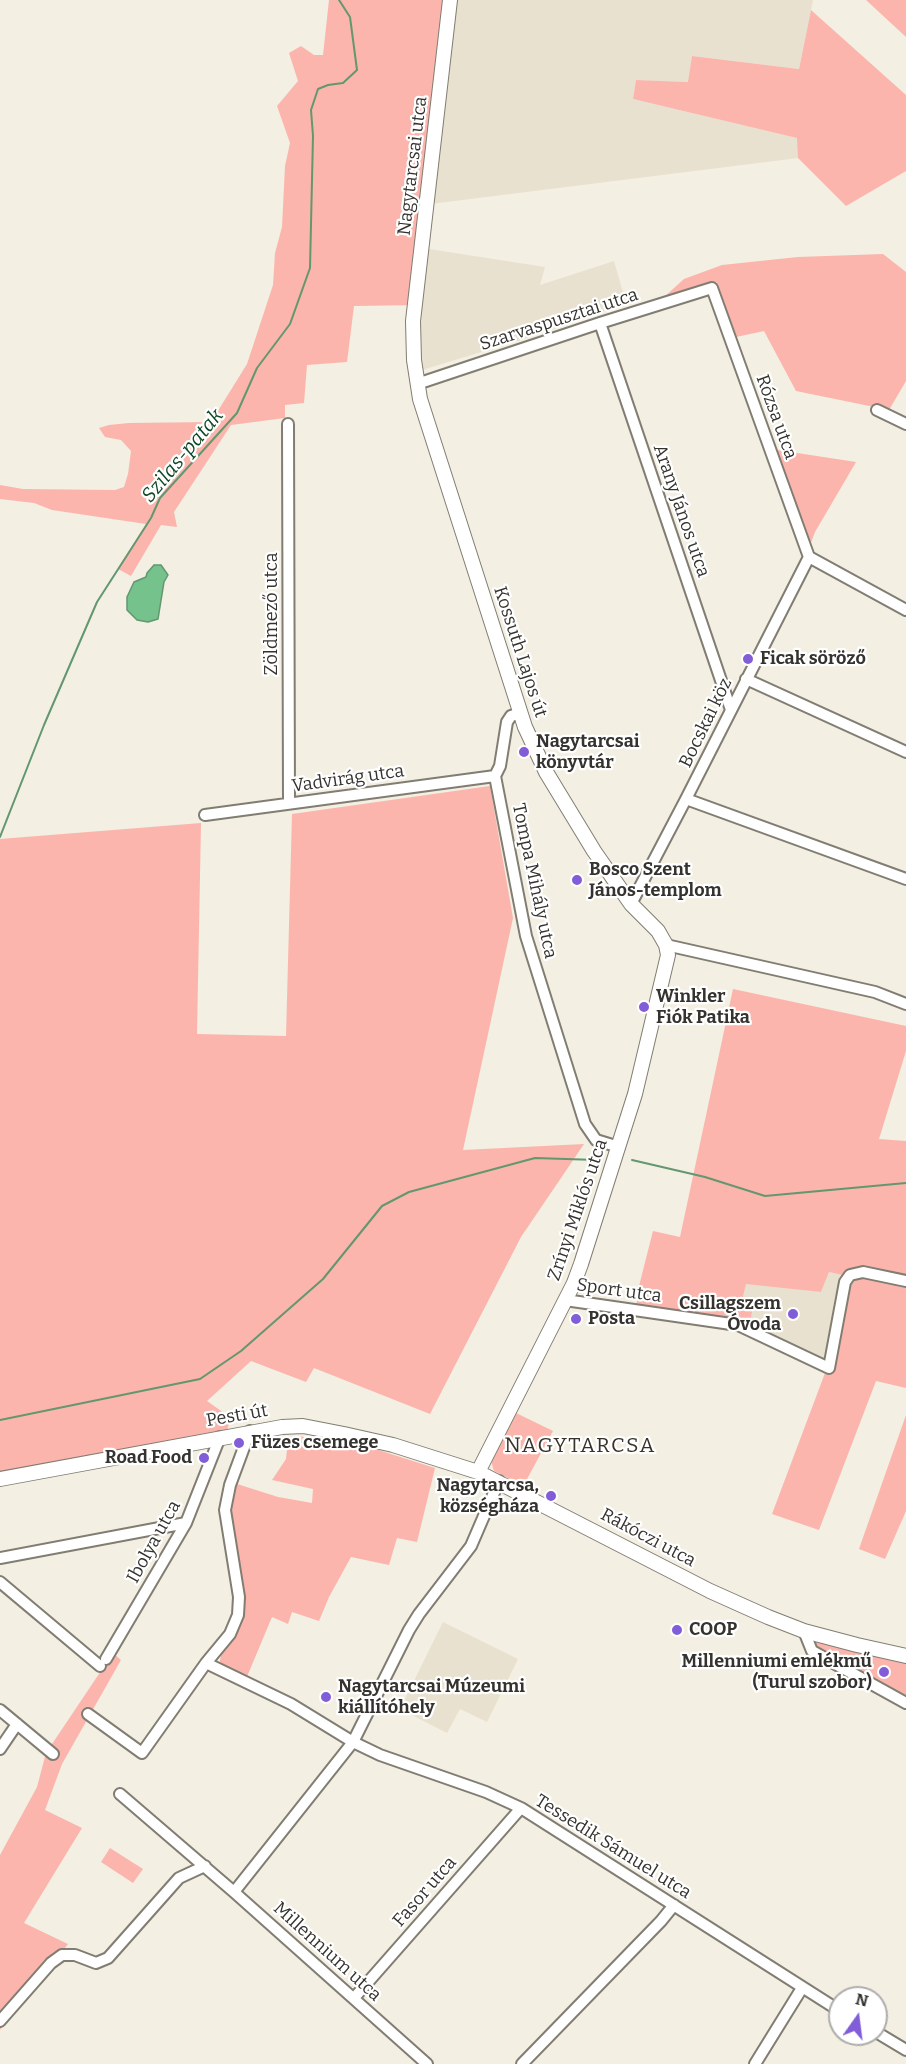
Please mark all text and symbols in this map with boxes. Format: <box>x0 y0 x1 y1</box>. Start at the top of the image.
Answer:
street label: Nagytarcsai utca <box>394 95 432 237</box>
street label: Szarvaspusztai utca <box>477 284 641 356</box>
street label: Rózsa utca <box>751 372 801 462</box>
water label: Szilas-patak <box>137 404 229 508</box>
street label: Arany János utca <box>648 442 714 580</box>
street label: Zöldmező utca <box>261 553 283 675</box>
street label: Kossuth Lajos út <box>489 584 551 720</box>
place label: Ficak söröző <box>760 648 866 670</box>
marker: Ficak söröző <box>741 652 755 666</box>
street label: Bocskai köz <box>675 675 737 771</box>
place label: Nagytarcsai könyvtár <box>536 731 640 774</box>
marker: Nagytarcsai könyvtár <box>517 745 531 759</box>
street label: Vadvirág utca <box>291 760 405 798</box>
street label: Tompa Mihály utca <box>507 801 561 961</box>
place label: Bosco Szent János-templom <box>589 859 722 902</box>
marker: Bosco Szent János-templom <box>570 873 584 887</box>
place label: Winkler Fiók Patika <box>656 986 750 1028</box>
marker: Winkler Fiók Patika <box>637 1000 651 1014</box>
street label: Zrínyi Miklós utca <box>544 1136 612 1284</box>
street label: Sport utca <box>575 1274 663 1308</box>
place label: Csillagszem Óvoda <box>679 1293 781 1336</box>
marker: Csillagszem Óvoda <box>786 1307 800 1321</box>
place label: Posta <box>588 1308 635 1330</box>
marker: Posta <box>569 1312 583 1326</box>
street label: Pesti út <box>205 1400 269 1432</box>
place label: Füzes csemege <box>251 1432 378 1454</box>
district label: NAGYTARCSA <box>504 1433 656 1459</box>
marker: Füzes csemege <box>232 1436 246 1450</box>
place label: Road Food <box>105 1447 192 1469</box>
marker: Road Food <box>197 1451 211 1465</box>
place label: Nagytarcsa, községháza <box>437 1475 539 1518</box>
marker: Nagytarcsa, községháza <box>544 1489 558 1503</box>
street label: Ibolya utca <box>123 1497 185 1587</box>
street label: Rákóczi utca <box>597 1504 699 1572</box>
place label: COOP <box>689 1619 737 1641</box>
marker: COOP <box>670 1623 684 1637</box>
place label: Millenniumi emlékmű (Turul szobor) <box>682 1651 872 1694</box>
marker: Millenniumi emlékmű (Turul szobor) <box>877 1665 891 1679</box>
place label: Nagytarcsai Múzeumi kiállítóhely <box>338 1676 525 1718</box>
marker: Nagytarcsai Múzeumi kiállítóhely <box>319 1690 333 1704</box>
street label: Tessedik Sámuel utca <box>531 1790 695 1904</box>
street label: Fasor utca <box>389 1852 461 1932</box>
street label: Millennium utca <box>269 1898 385 2006</box>
north arrow <box>828 1986 888 2046</box>
text: N <box>854 1989 870 2011</box>

